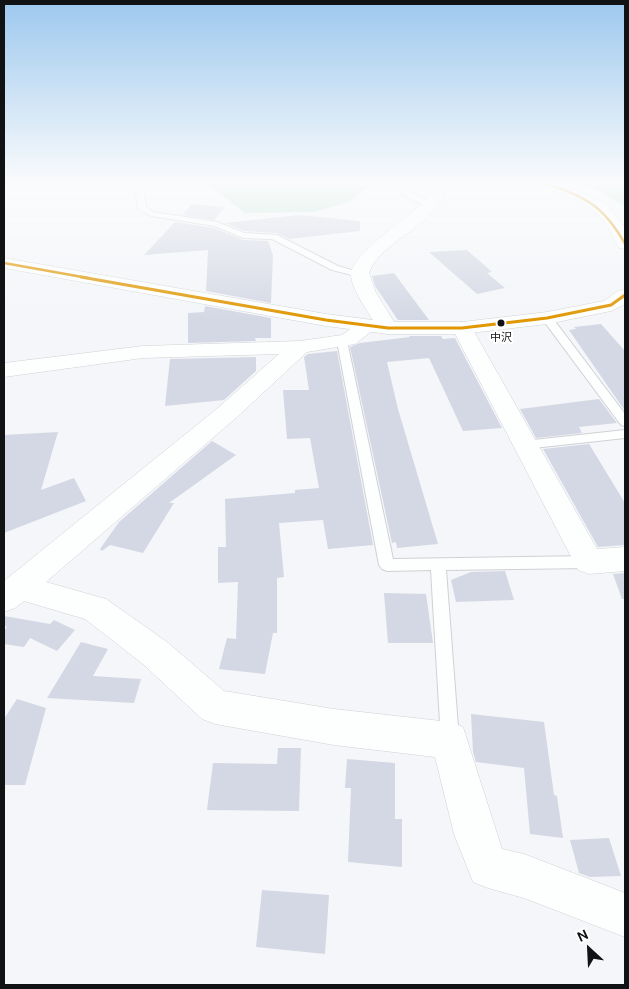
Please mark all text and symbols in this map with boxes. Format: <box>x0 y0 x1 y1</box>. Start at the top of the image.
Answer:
marker: 中沢 <box>496 318 506 328</box>
place label: 中沢 <box>490 330 512 344</box>
north arrow <box>564 924 614 974</box>
text: N <box>575 926 591 945</box>

